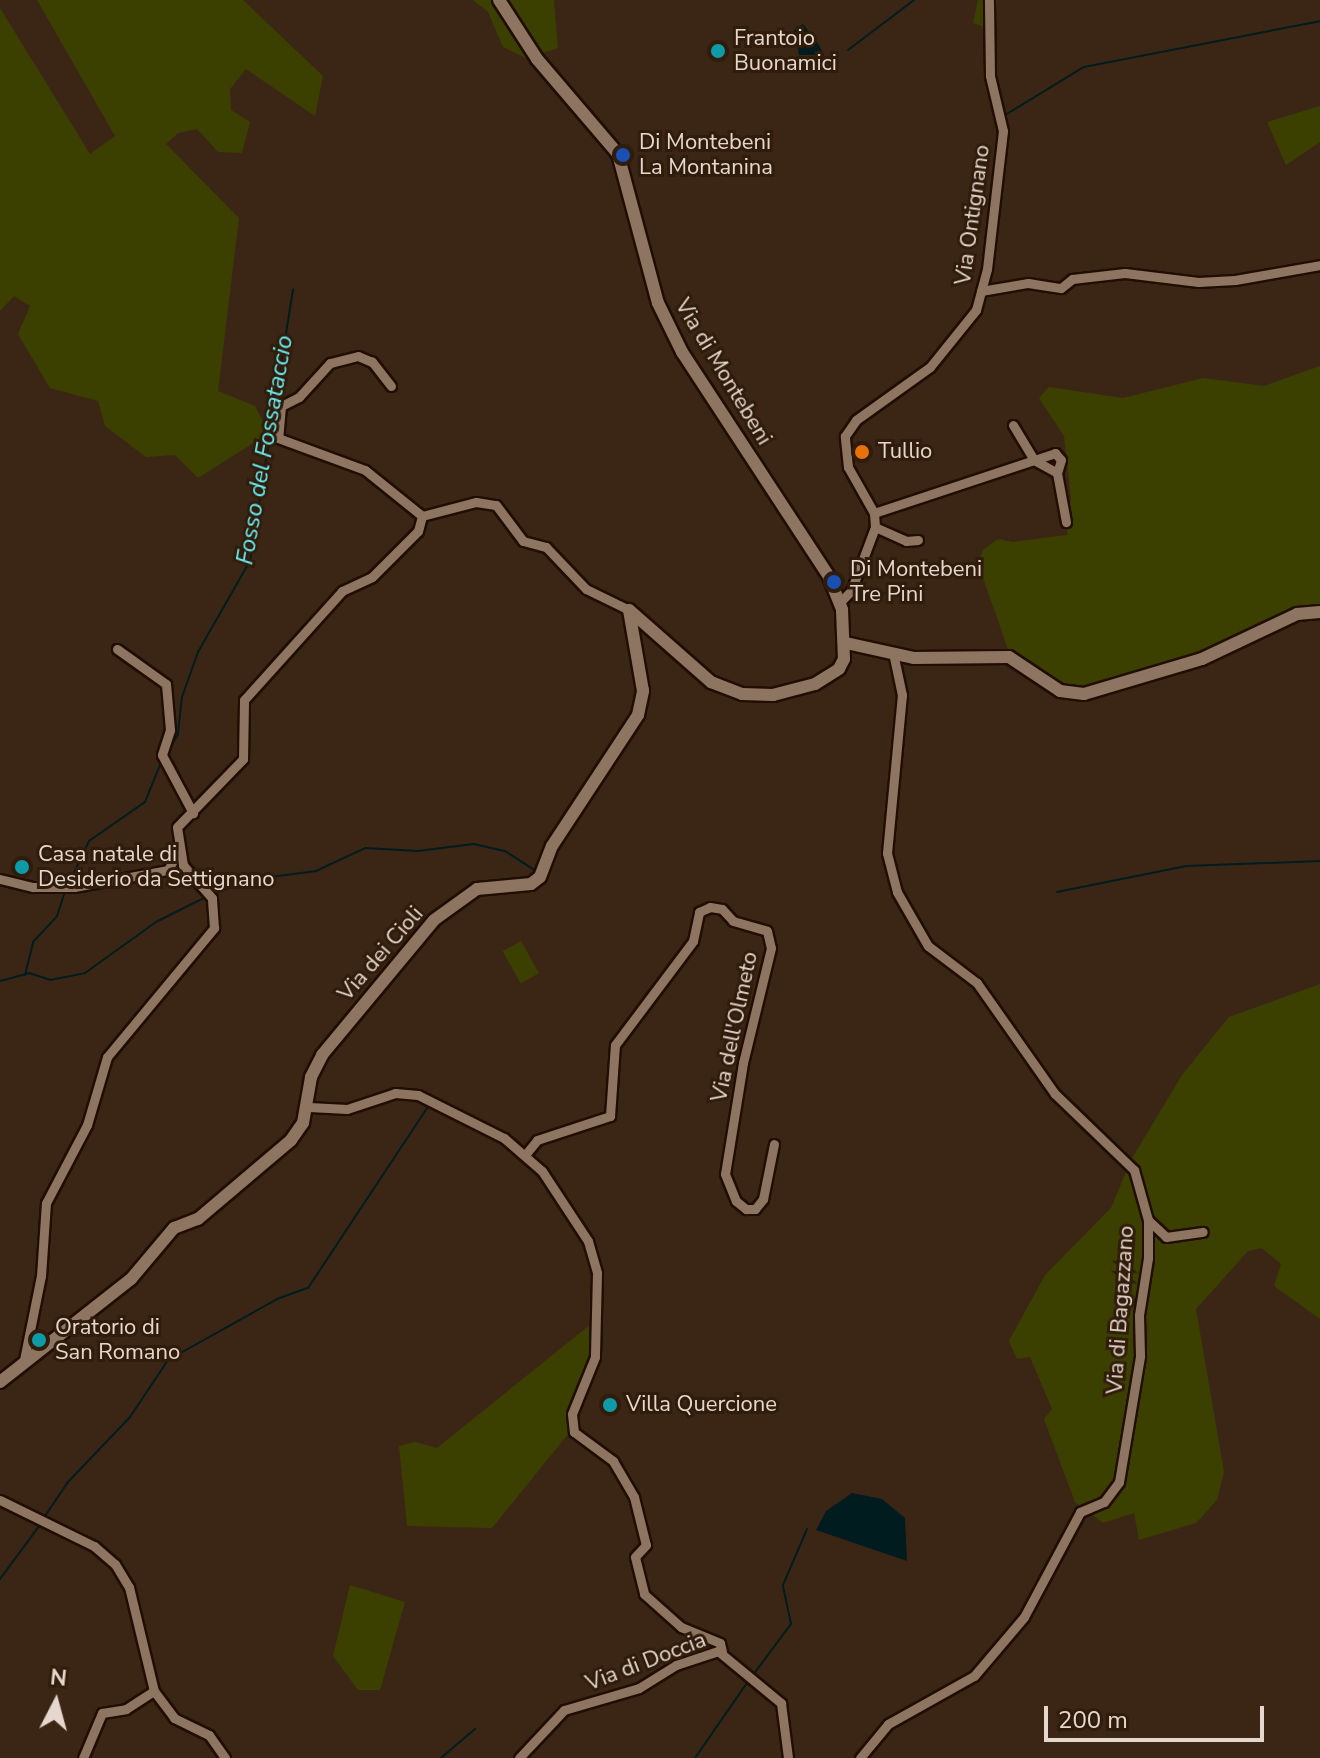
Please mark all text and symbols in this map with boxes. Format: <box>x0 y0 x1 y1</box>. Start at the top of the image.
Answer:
place label: Frantoio Buonamici <box>734 25 837 76</box>
marker: Frantoio Buonamici <box>709 42 727 60</box>
place label: Di Montebeni La Montanina <box>639 129 773 180</box>
street label: Via Ontignano <box>950 143 996 287</box>
marker: Di Montebeni La Montanina <box>614 146 632 164</box>
street label: Via di Montebeni <box>669 294 777 450</box>
water label: Fosso del Fossataccio <box>231 333 299 567</box>
place label: Tullio <box>878 439 932 465</box>
marker: Tullio <box>853 443 871 461</box>
place label: Di Montebeni Tre Pini <box>850 556 982 608</box>
marker: Di Montebeni Tre Pini <box>825 573 843 591</box>
place label: Casa natale di Desiderio da Settignano <box>38 841 274 892</box>
marker: Casa natale di Desiderio da Settignano <box>13 858 31 876</box>
street label: Via dei Cioli <box>333 901 429 1007</box>
street label: Via dell'Olmeto <box>706 949 764 1105</box>
street label: Via di Bagazzano <box>1102 1225 1140 1395</box>
place label: Oratorio di San Romano <box>55 1314 180 1366</box>
marker: Oratorio di San Romano <box>30 1331 48 1349</box>
place label: Villa Quercione <box>626 1392 777 1418</box>
marker: Villa Quercione <box>601 1396 619 1414</box>
street label: Via di Doccia <box>582 1627 710 1697</box>
north arrow <box>16 1662 96 1742</box>
text: N <box>49 1662 68 1694</box>
scale bar <box>1048 1690 1268 1740</box>
text: 200 m <box>1058 1704 1128 1736</box>

